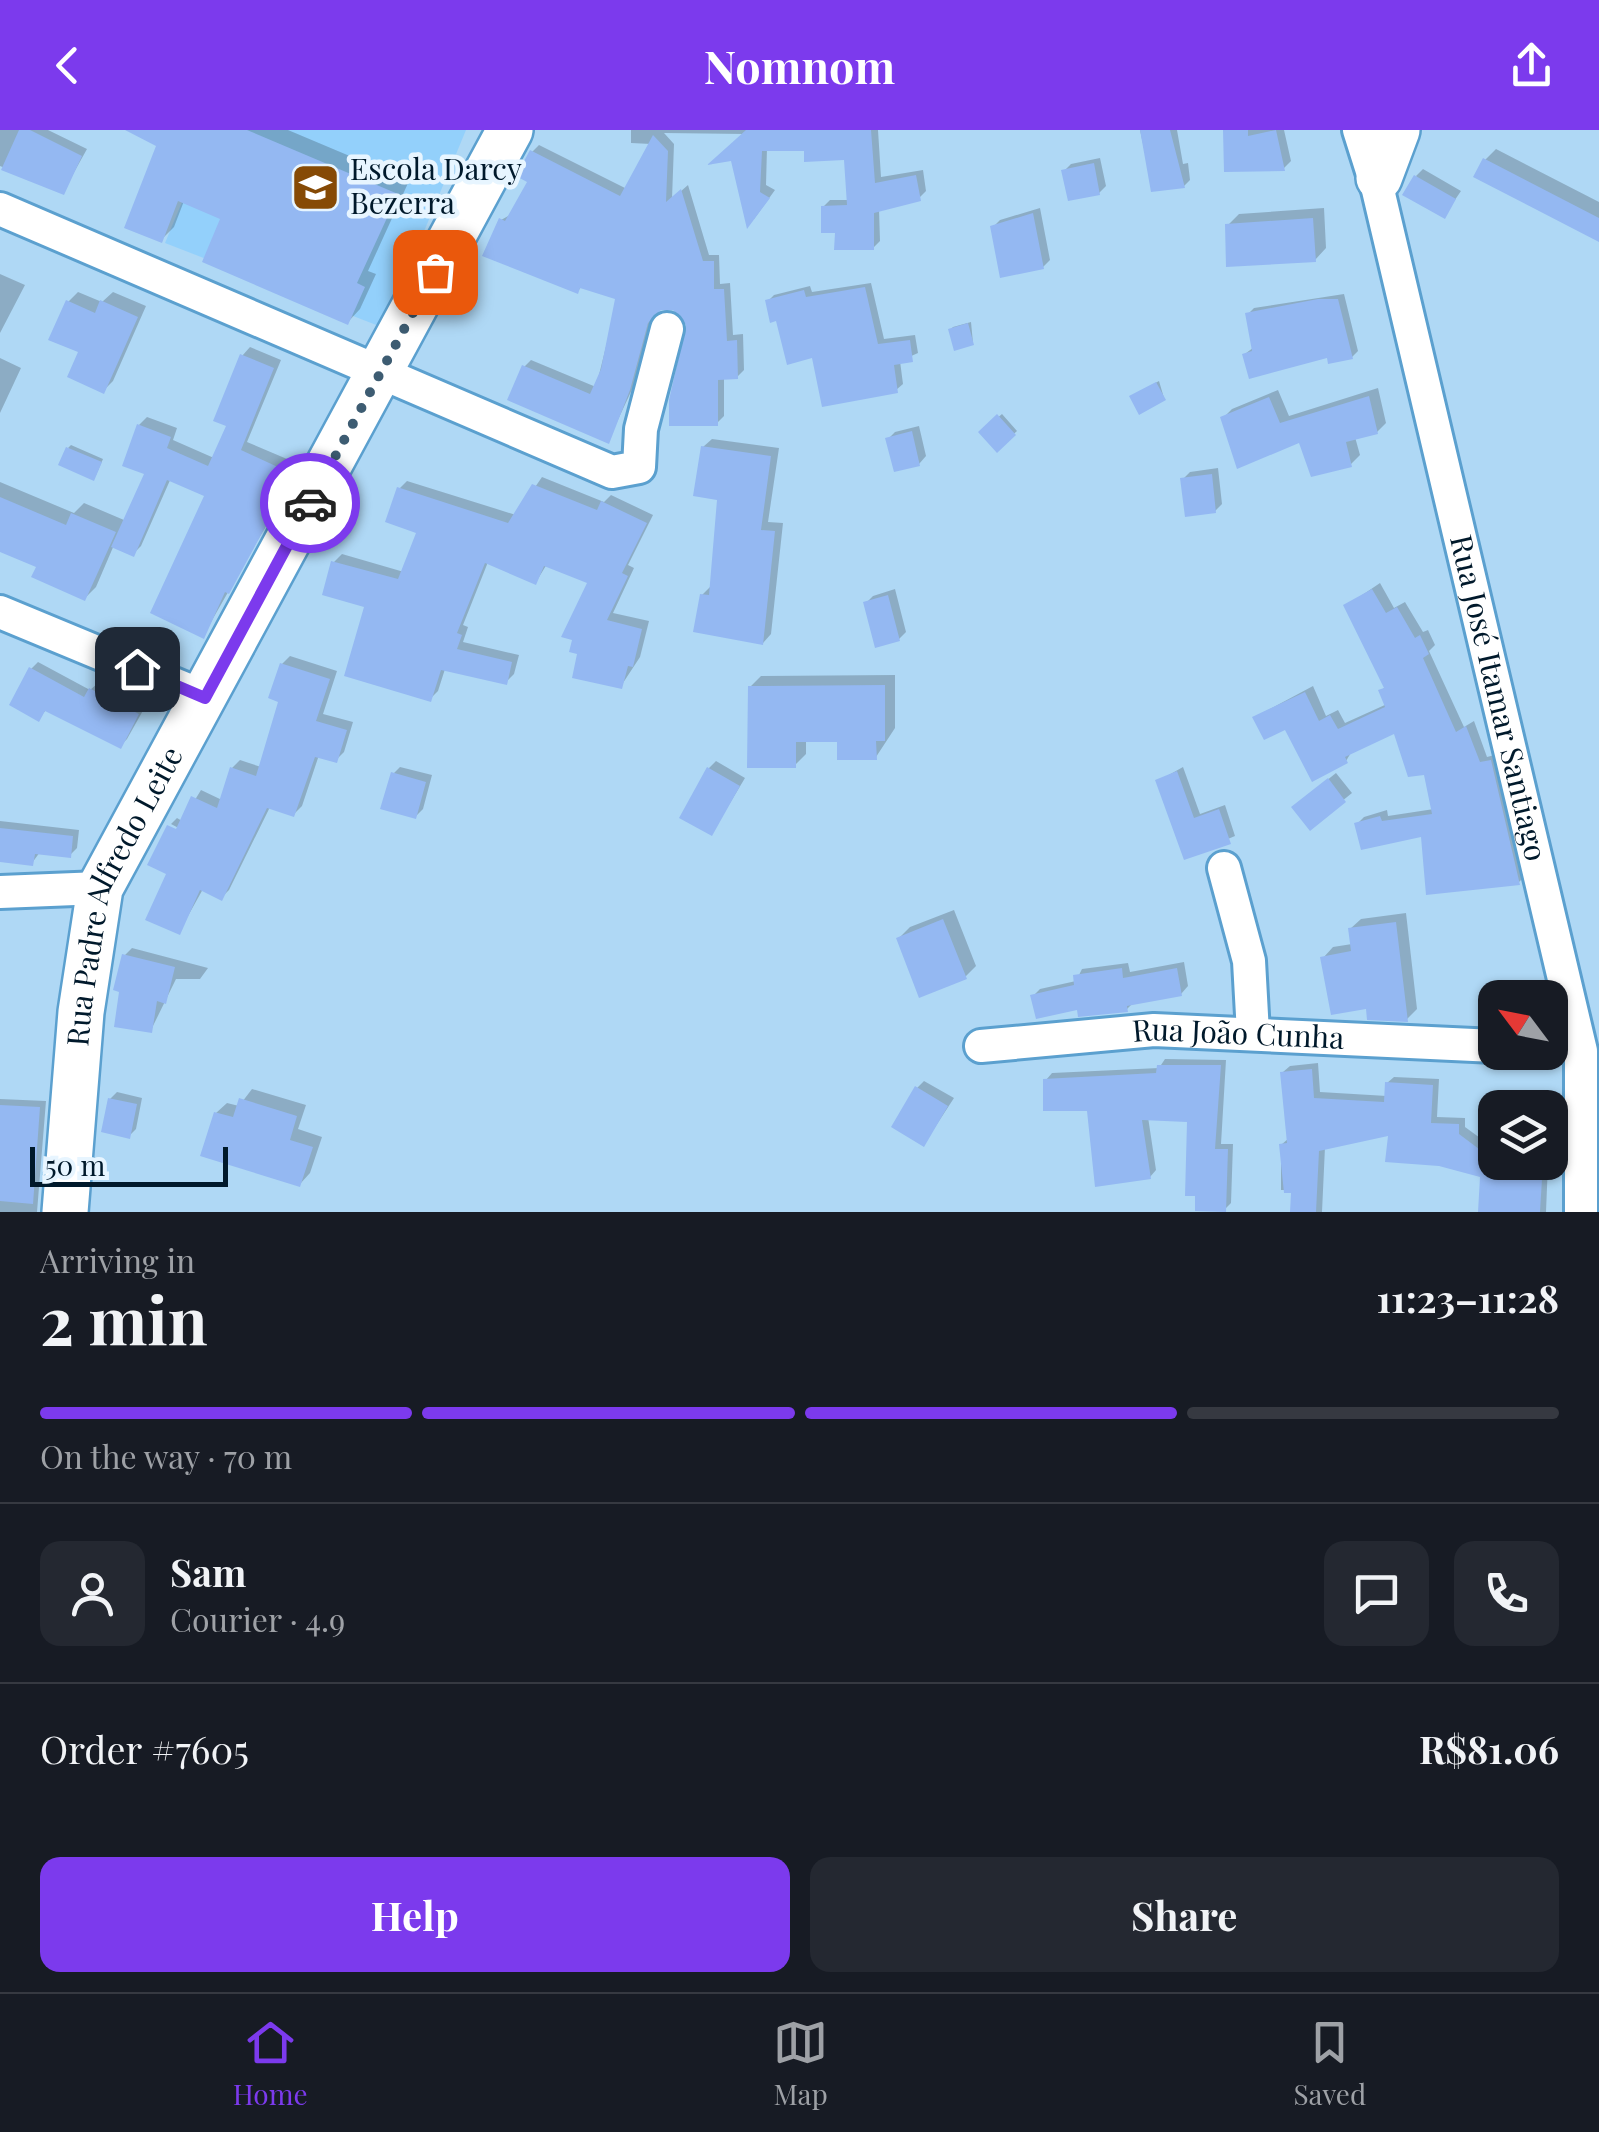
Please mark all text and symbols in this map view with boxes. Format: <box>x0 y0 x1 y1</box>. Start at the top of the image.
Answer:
text: Nomnom <box>704 35 895 95</box>
icon: back <box>40 38 95 93</box>
icon: share <box>1504 38 1559 93</box>
place label: Escola Darcy Bezerra <box>350 148 522 222</box>
school or university icon: Escola Darcy Bezerra <box>289 161 341 213</box>
pin <box>393 230 478 315</box>
icon: bag <box>408 245 463 300</box>
courier <box>260 453 360 553</box>
icon: car <box>283 476 338 531</box>
street label: Rua José Itamar Santiago <box>1442 531 1557 865</box>
pin <box>95 627 180 712</box>
icon: home <box>110 642 165 697</box>
street label: Rua Padre Alfredo Leite <box>56 739 191 1048</box>
north arrow <box>1478 980 1568 1070</box>
map controls <box>1478 980 1568 1180</box>
street label: Rua João Cunha <box>1130 1008 1345 1057</box>
button: layers <box>1478 1090 1568 1180</box>
scale bar <box>30 1142 228 1186</box>
text: 50 m <box>45 1146 105 1183</box>
text: Arriving in <box>40 1238 195 1281</box>
text: 11:23–11:28 <box>1377 1272 1559 1323</box>
text: 2 min <box>40 1275 208 1361</box>
text: On the way · 70 m <box>40 1434 292 1477</box>
button: person <box>40 1541 145 1646</box>
button: chat <box>1324 1541 1429 1646</box>
button: phone <box>1454 1541 1559 1646</box>
text: Sam <box>170 1546 246 1597</box>
text: Courier · 4.9 <box>170 1597 345 1640</box>
text: Order #7605 <box>40 1723 249 1774</box>
text: R$81.06 <box>1419 1723 1559 1774</box>
button: Help <box>40 1857 790 1972</box>
button: Share <box>810 1857 1559 1972</box>
tab: Home <box>233 2015 308 2112</box>
tab: Map <box>773 2015 828 2112</box>
tab: Saved <box>1293 2015 1366 2112</box>

